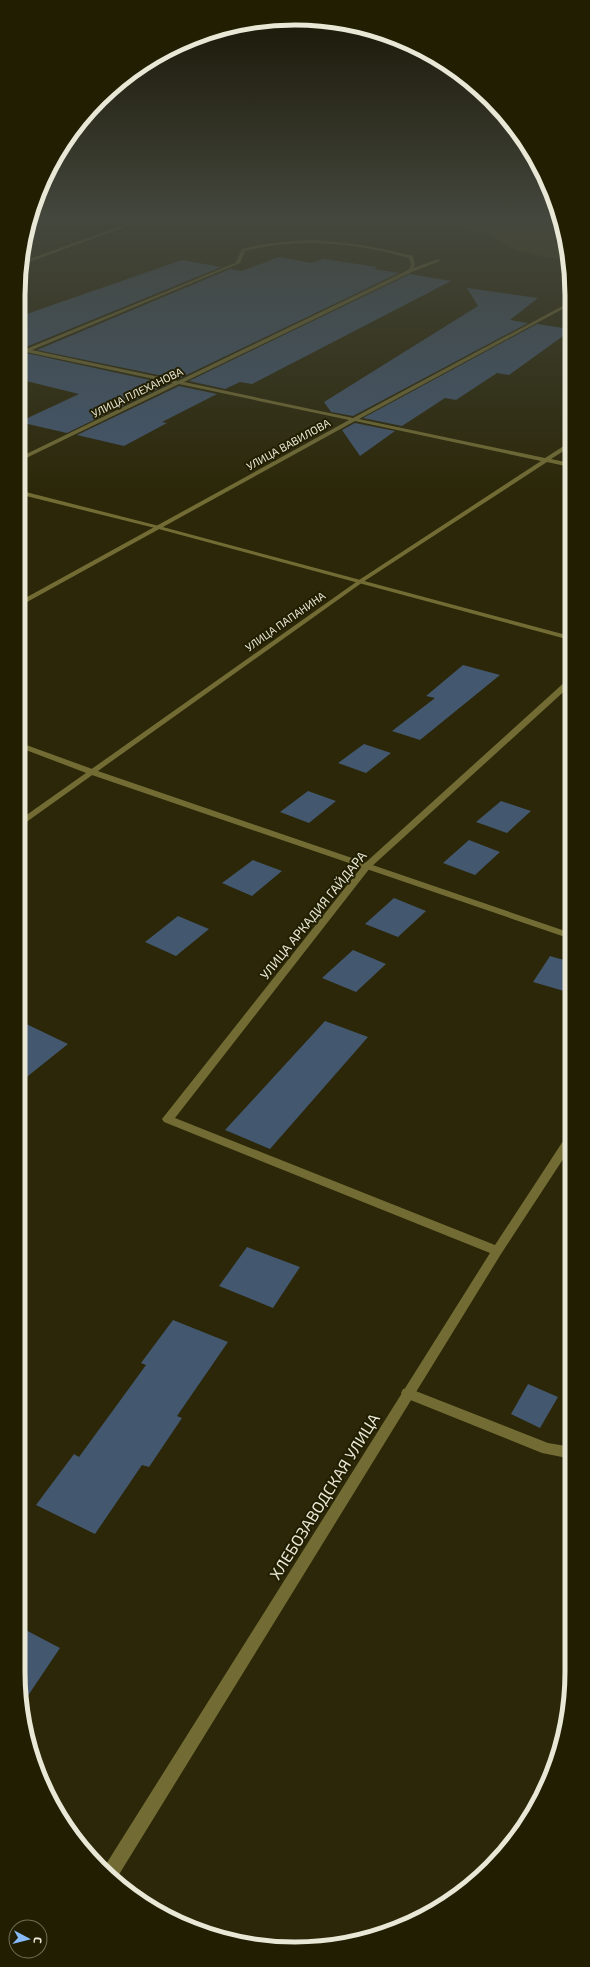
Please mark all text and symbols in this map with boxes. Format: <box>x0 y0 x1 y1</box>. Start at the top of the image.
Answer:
street label: УЛИЦА ПЛЕХАНОВА <box>89 364 185 420</box>
street label: УЛИЦА ВАВИЛОВА <box>244 416 332 472</box>
street label: УЛИЦА ПАПАНИНА <box>242 588 328 654</box>
street label: УЛИЦА АРКАДИЯ ГАЙДАРА <box>256 848 370 982</box>
street label: ХЛЕБОЗАВОДСКАЯ УЛИЦА <box>265 1409 383 1583</box>
north arrow <box>8 1919 48 1959</box>
text: С <box>32 1936 45 1945</box>

